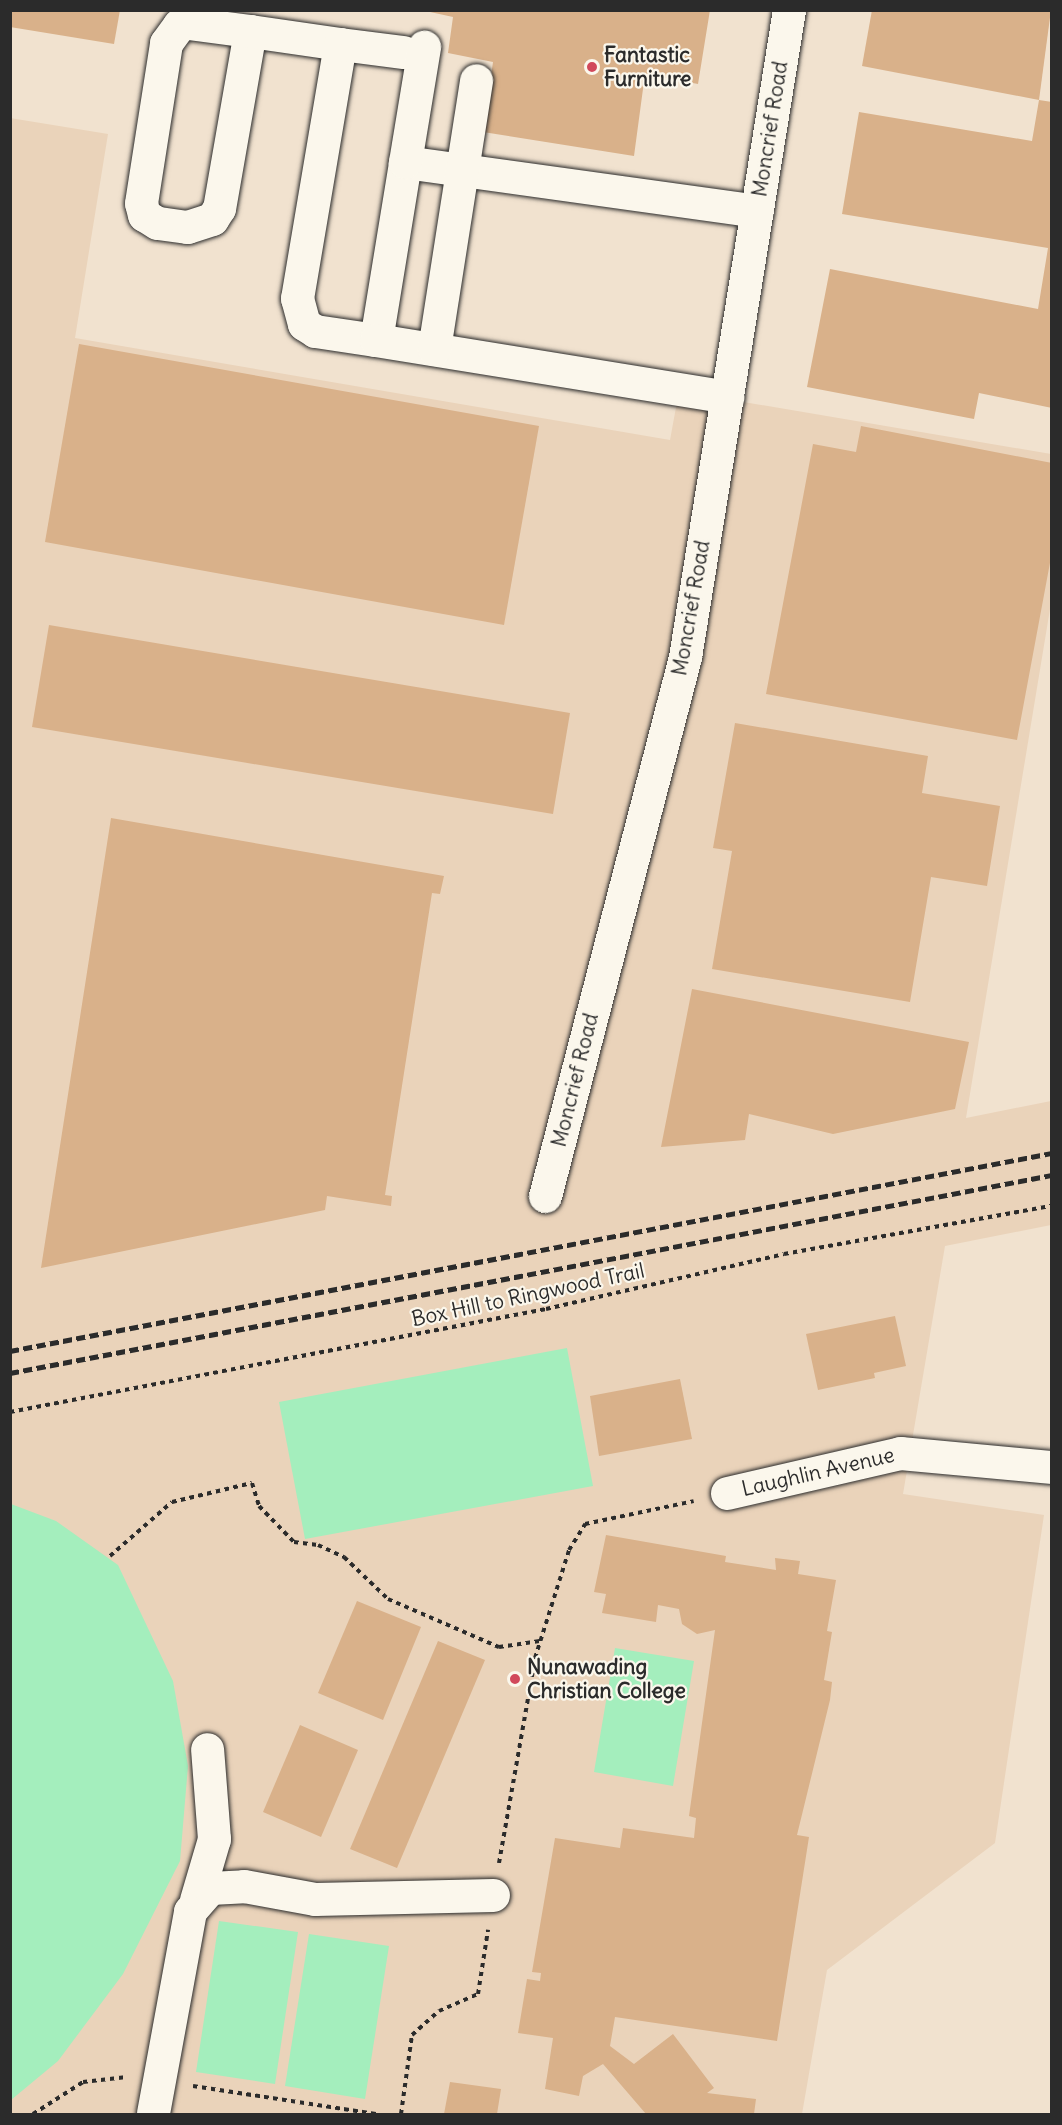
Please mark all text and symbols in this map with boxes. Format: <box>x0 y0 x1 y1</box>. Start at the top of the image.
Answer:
place label: Fantastic Furniture <box>604 42 691 92</box>
street label: Moncrief Road <box>747 59 793 199</box>
marker: Fantastic Furniture <box>585 60 599 74</box>
street label: Moncrief Road <box>667 538 715 678</box>
street label: Moncrief Road <box>546 1010 604 1150</box>
street label: Box Hill to Ringwood Trail <box>409 1258 647 1332</box>
street label: Laughlin Avenue <box>739 1442 897 1502</box>
place label: Nunawading Christian College <box>527 1654 686 1704</box>
marker: Nunawading Christian College <box>508 1672 522 1686</box>

